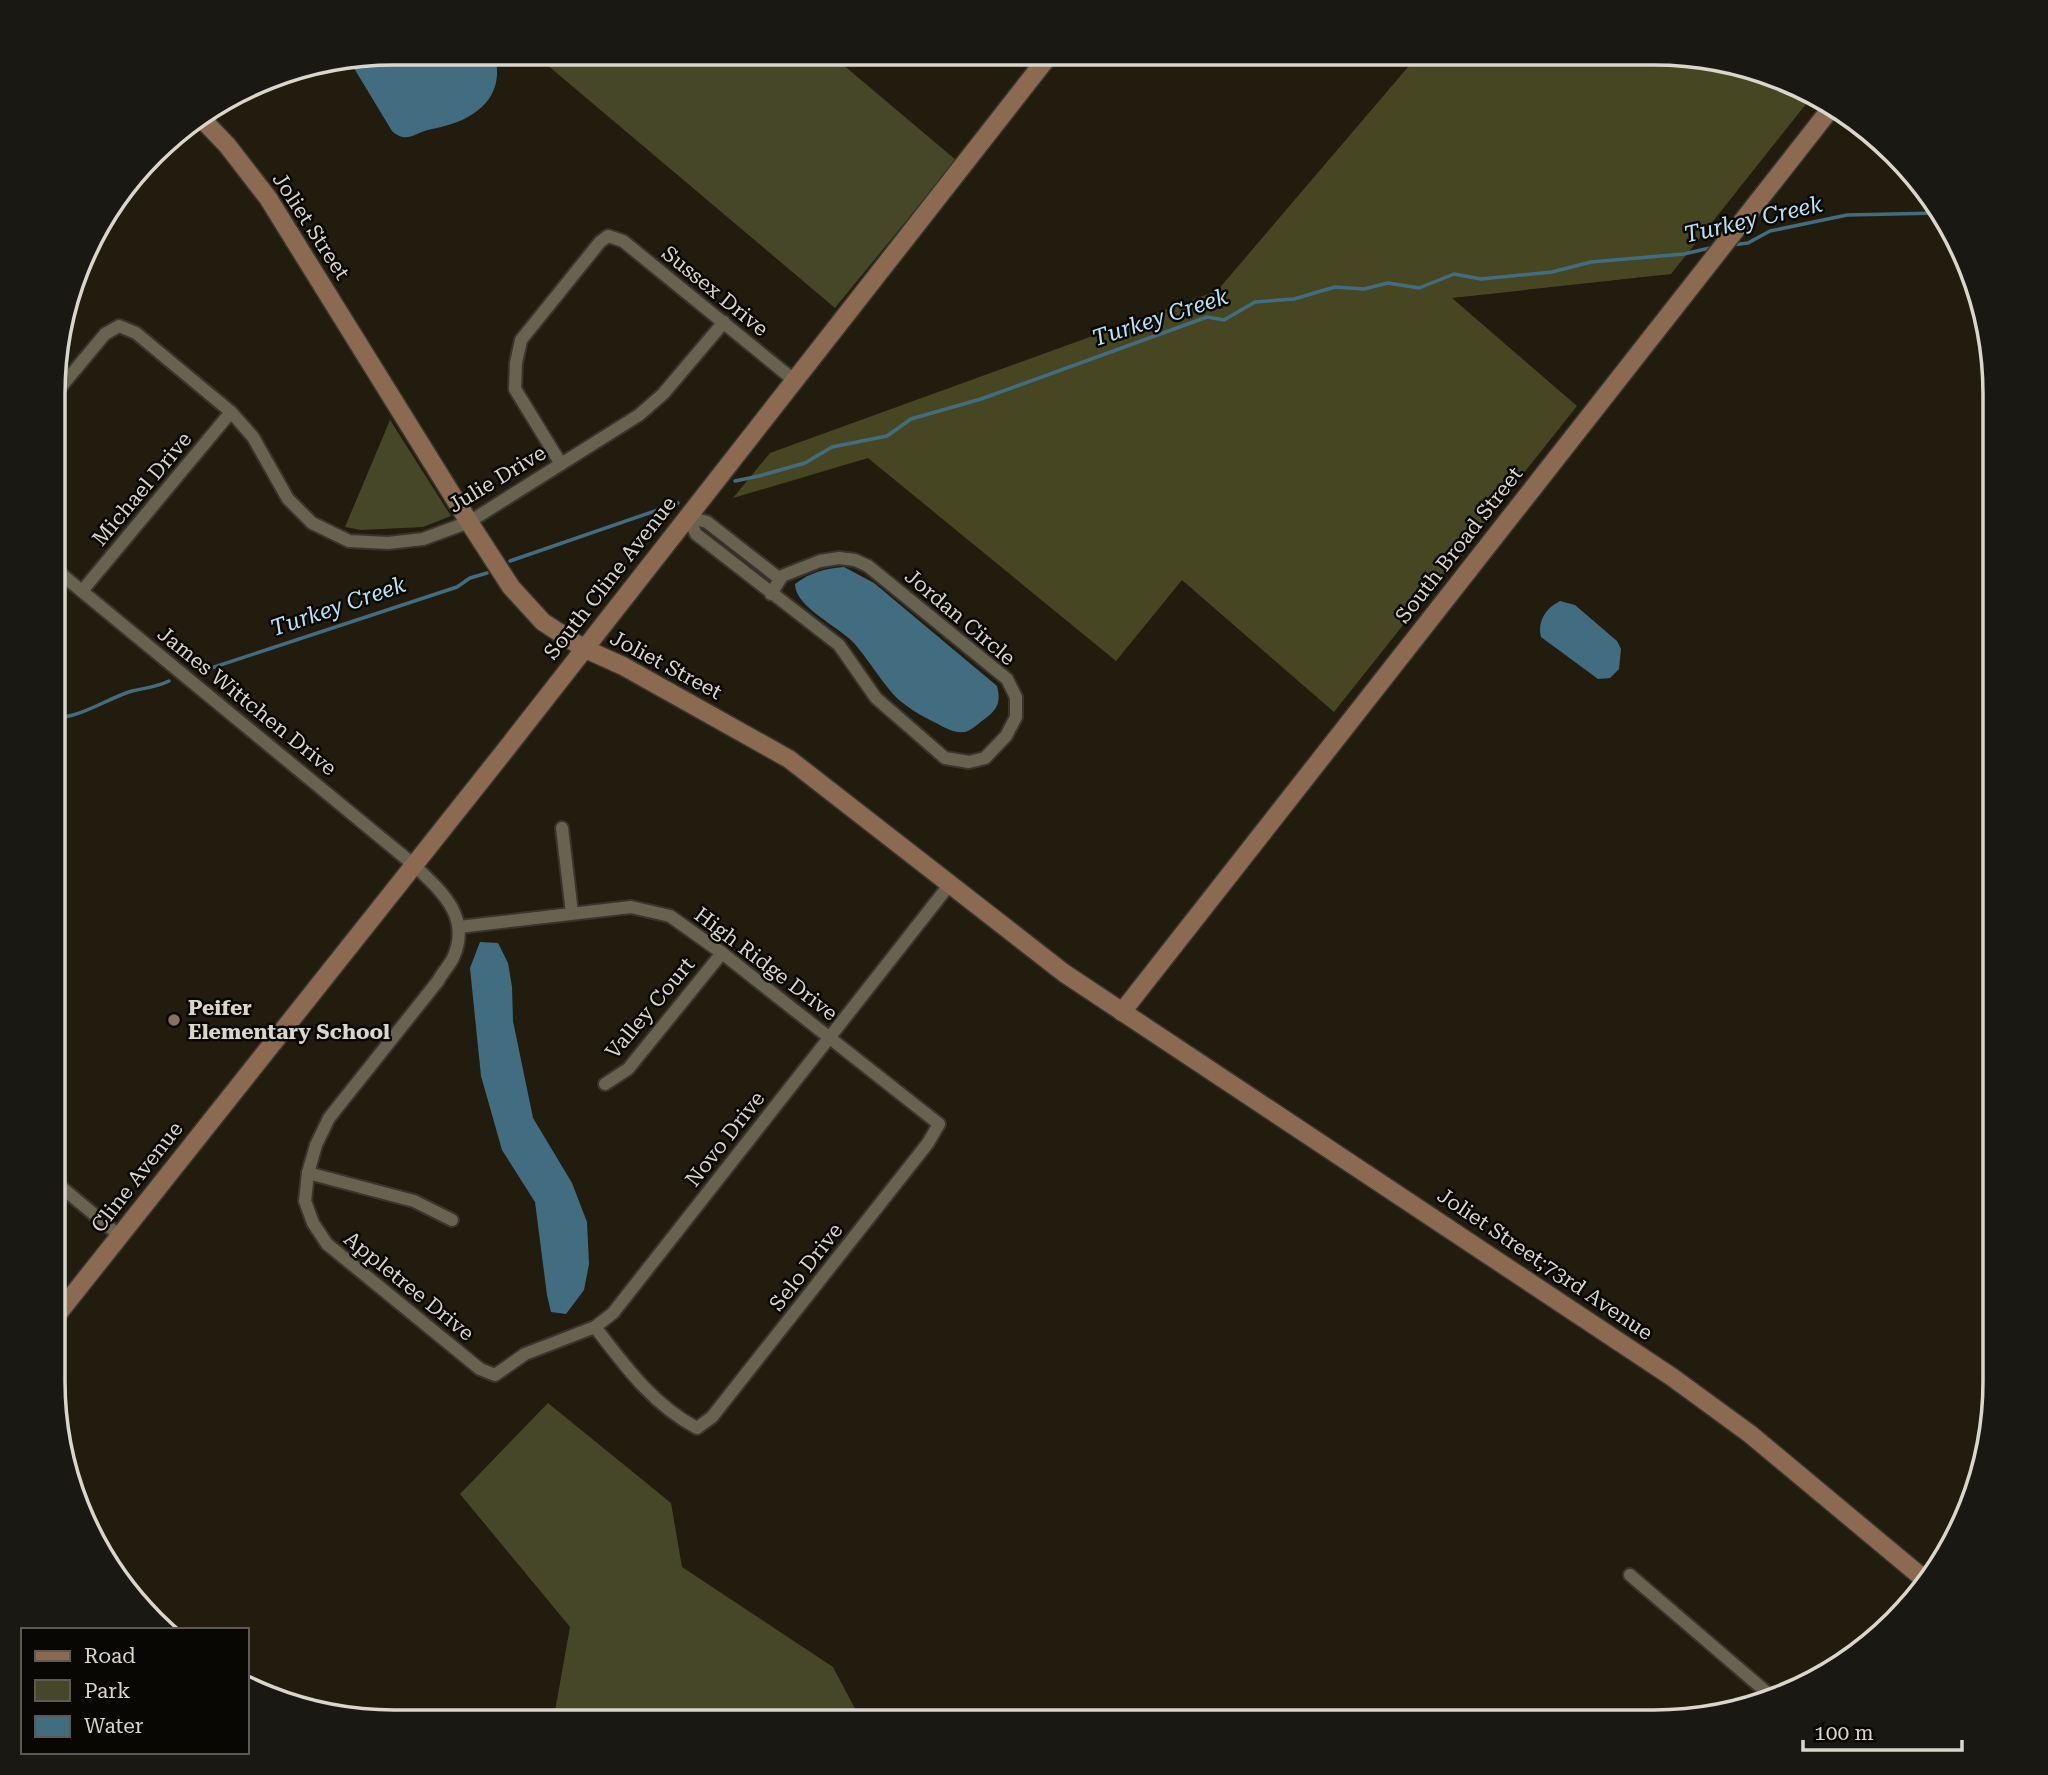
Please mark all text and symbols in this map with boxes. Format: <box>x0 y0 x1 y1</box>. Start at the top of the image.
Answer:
street label: Joliet Street <box>268 168 355 284</box>
water label: Turkey Creek <box>1681 190 1825 249</box>
street label: Sussex Drive <box>657 241 773 341</box>
water label: Turkey Creek <box>1089 283 1232 352</box>
street label: Michael Drive <box>87 427 197 551</box>
street label: Julie Drive <box>444 441 550 517</box>
street label: South Broad Street <box>1391 462 1527 628</box>
street label: South Cline Avenue <box>539 492 681 664</box>
street label: Jordan Circle <box>900 564 1020 670</box>
water label: Turkey Creek <box>267 571 410 642</box>
street label: James Wittchen Drive <box>153 622 341 780</box>
street label: Joliet Street <box>606 626 726 704</box>
street label: High Ridge Drive <box>690 902 842 1026</box>
street label: Valley Court <box>601 952 699 1063</box>
place label: Peifer Elementary School <box>188 996 390 1044</box>
marker: Peifer Elementary School <box>166 1012 182 1028</box>
street label: Novo Drive <box>680 1087 770 1191</box>
street label: Cline Avenue <box>86 1117 188 1237</box>
street label: Joliet Street;73rd Avenue <box>1433 1183 1657 1345</box>
street label: Selo Drive <box>764 1219 848 1315</box>
street label: Appletree Drive <box>339 1226 479 1346</box>
legend <box>21 1628 248 1754</box>
text: Road <box>84 1644 136 1668</box>
text: Park <box>84 1679 130 1703</box>
scale bar <box>1803 1708 1962 1752</box>
text: Water <box>84 1714 144 1738</box>
text: 100 m <box>1814 1721 1874 1745</box>

